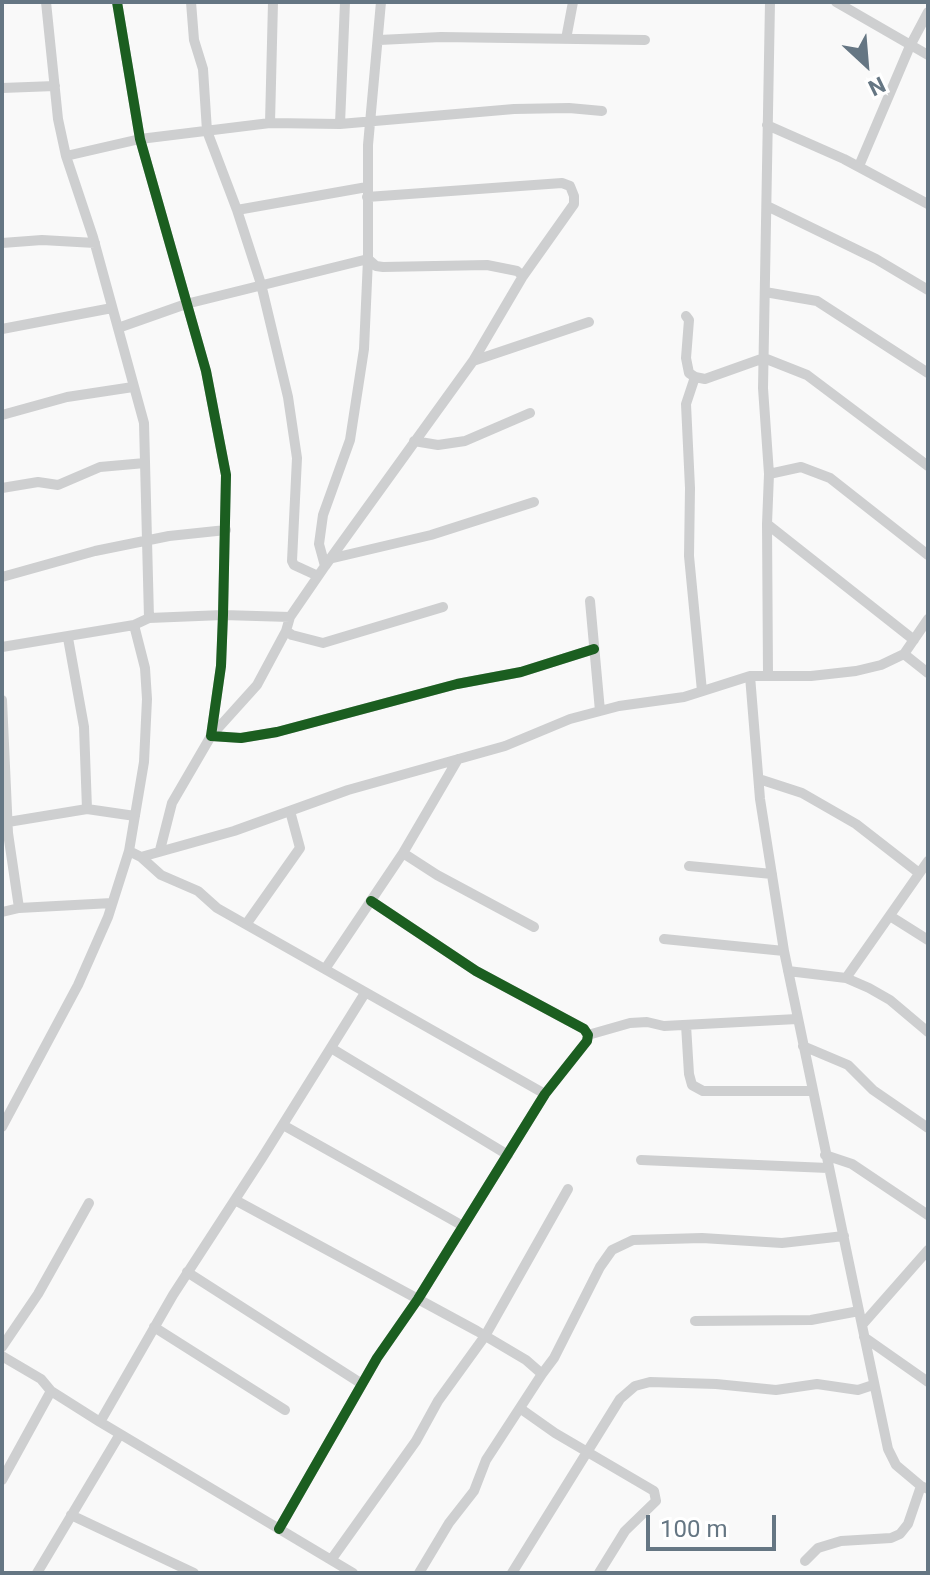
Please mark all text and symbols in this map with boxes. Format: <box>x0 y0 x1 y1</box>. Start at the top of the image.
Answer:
north arrow <box>826 24 906 104</box>
text: N <box>864 71 889 101</box>
scale bar <box>650 1499 780 1549</box>
text: 100 m <box>660 1515 727 1543</box>

